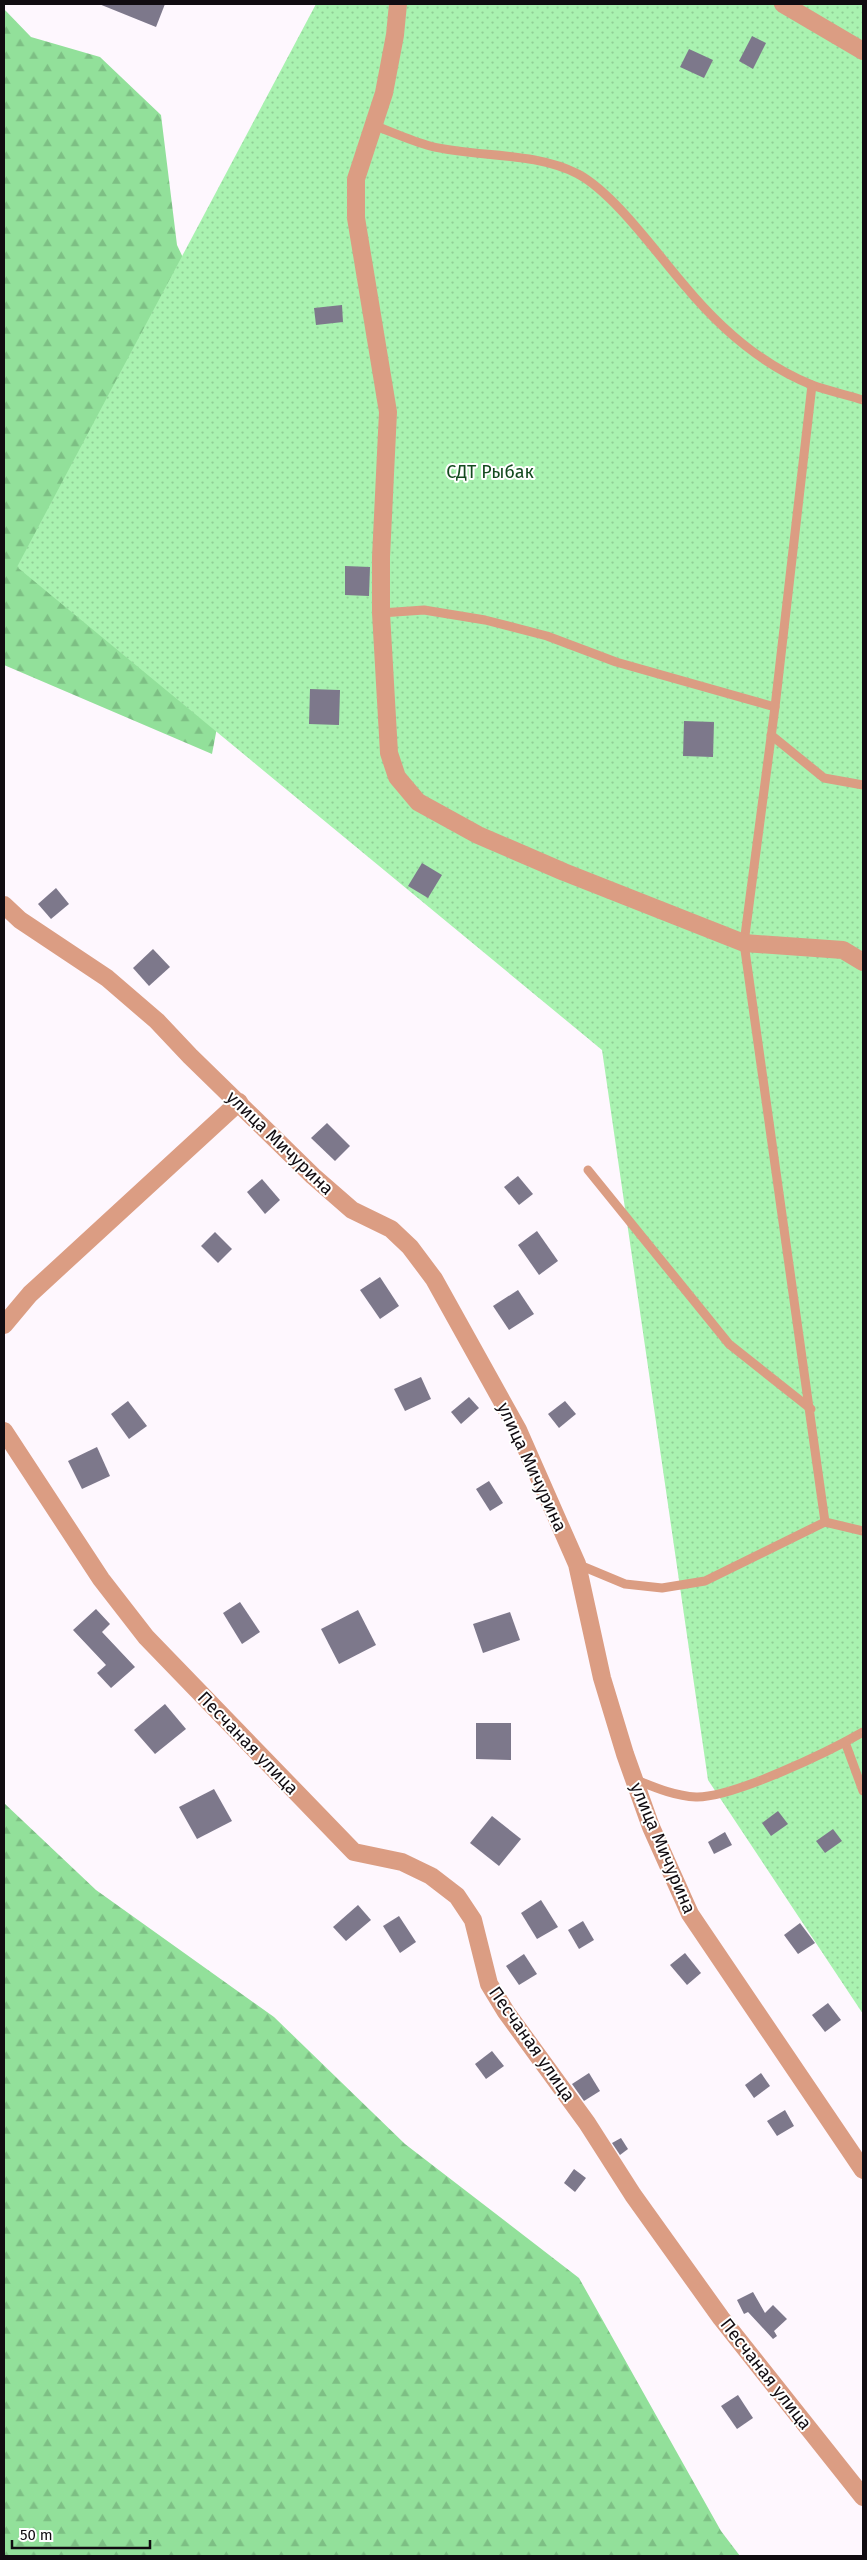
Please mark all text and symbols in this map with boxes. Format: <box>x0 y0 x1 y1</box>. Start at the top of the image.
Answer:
park label: СДТ Рыбак <box>446 461 534 483</box>
street label: улица Мичурина <box>222 1086 338 1200</box>
street label: улица Мичурина <box>492 1399 572 1535</box>
street label: Песчаная улица <box>193 1687 303 1799</box>
street label: улица Мичурина <box>625 1779 701 1917</box>
street label: Песчаная улица <box>484 1982 580 2106</box>
street label: Песчаная улица <box>716 2314 816 2434</box>
scale bar <box>12 2518 150 2550</box>
text: 50 m <box>20 2526 53 2544</box>

